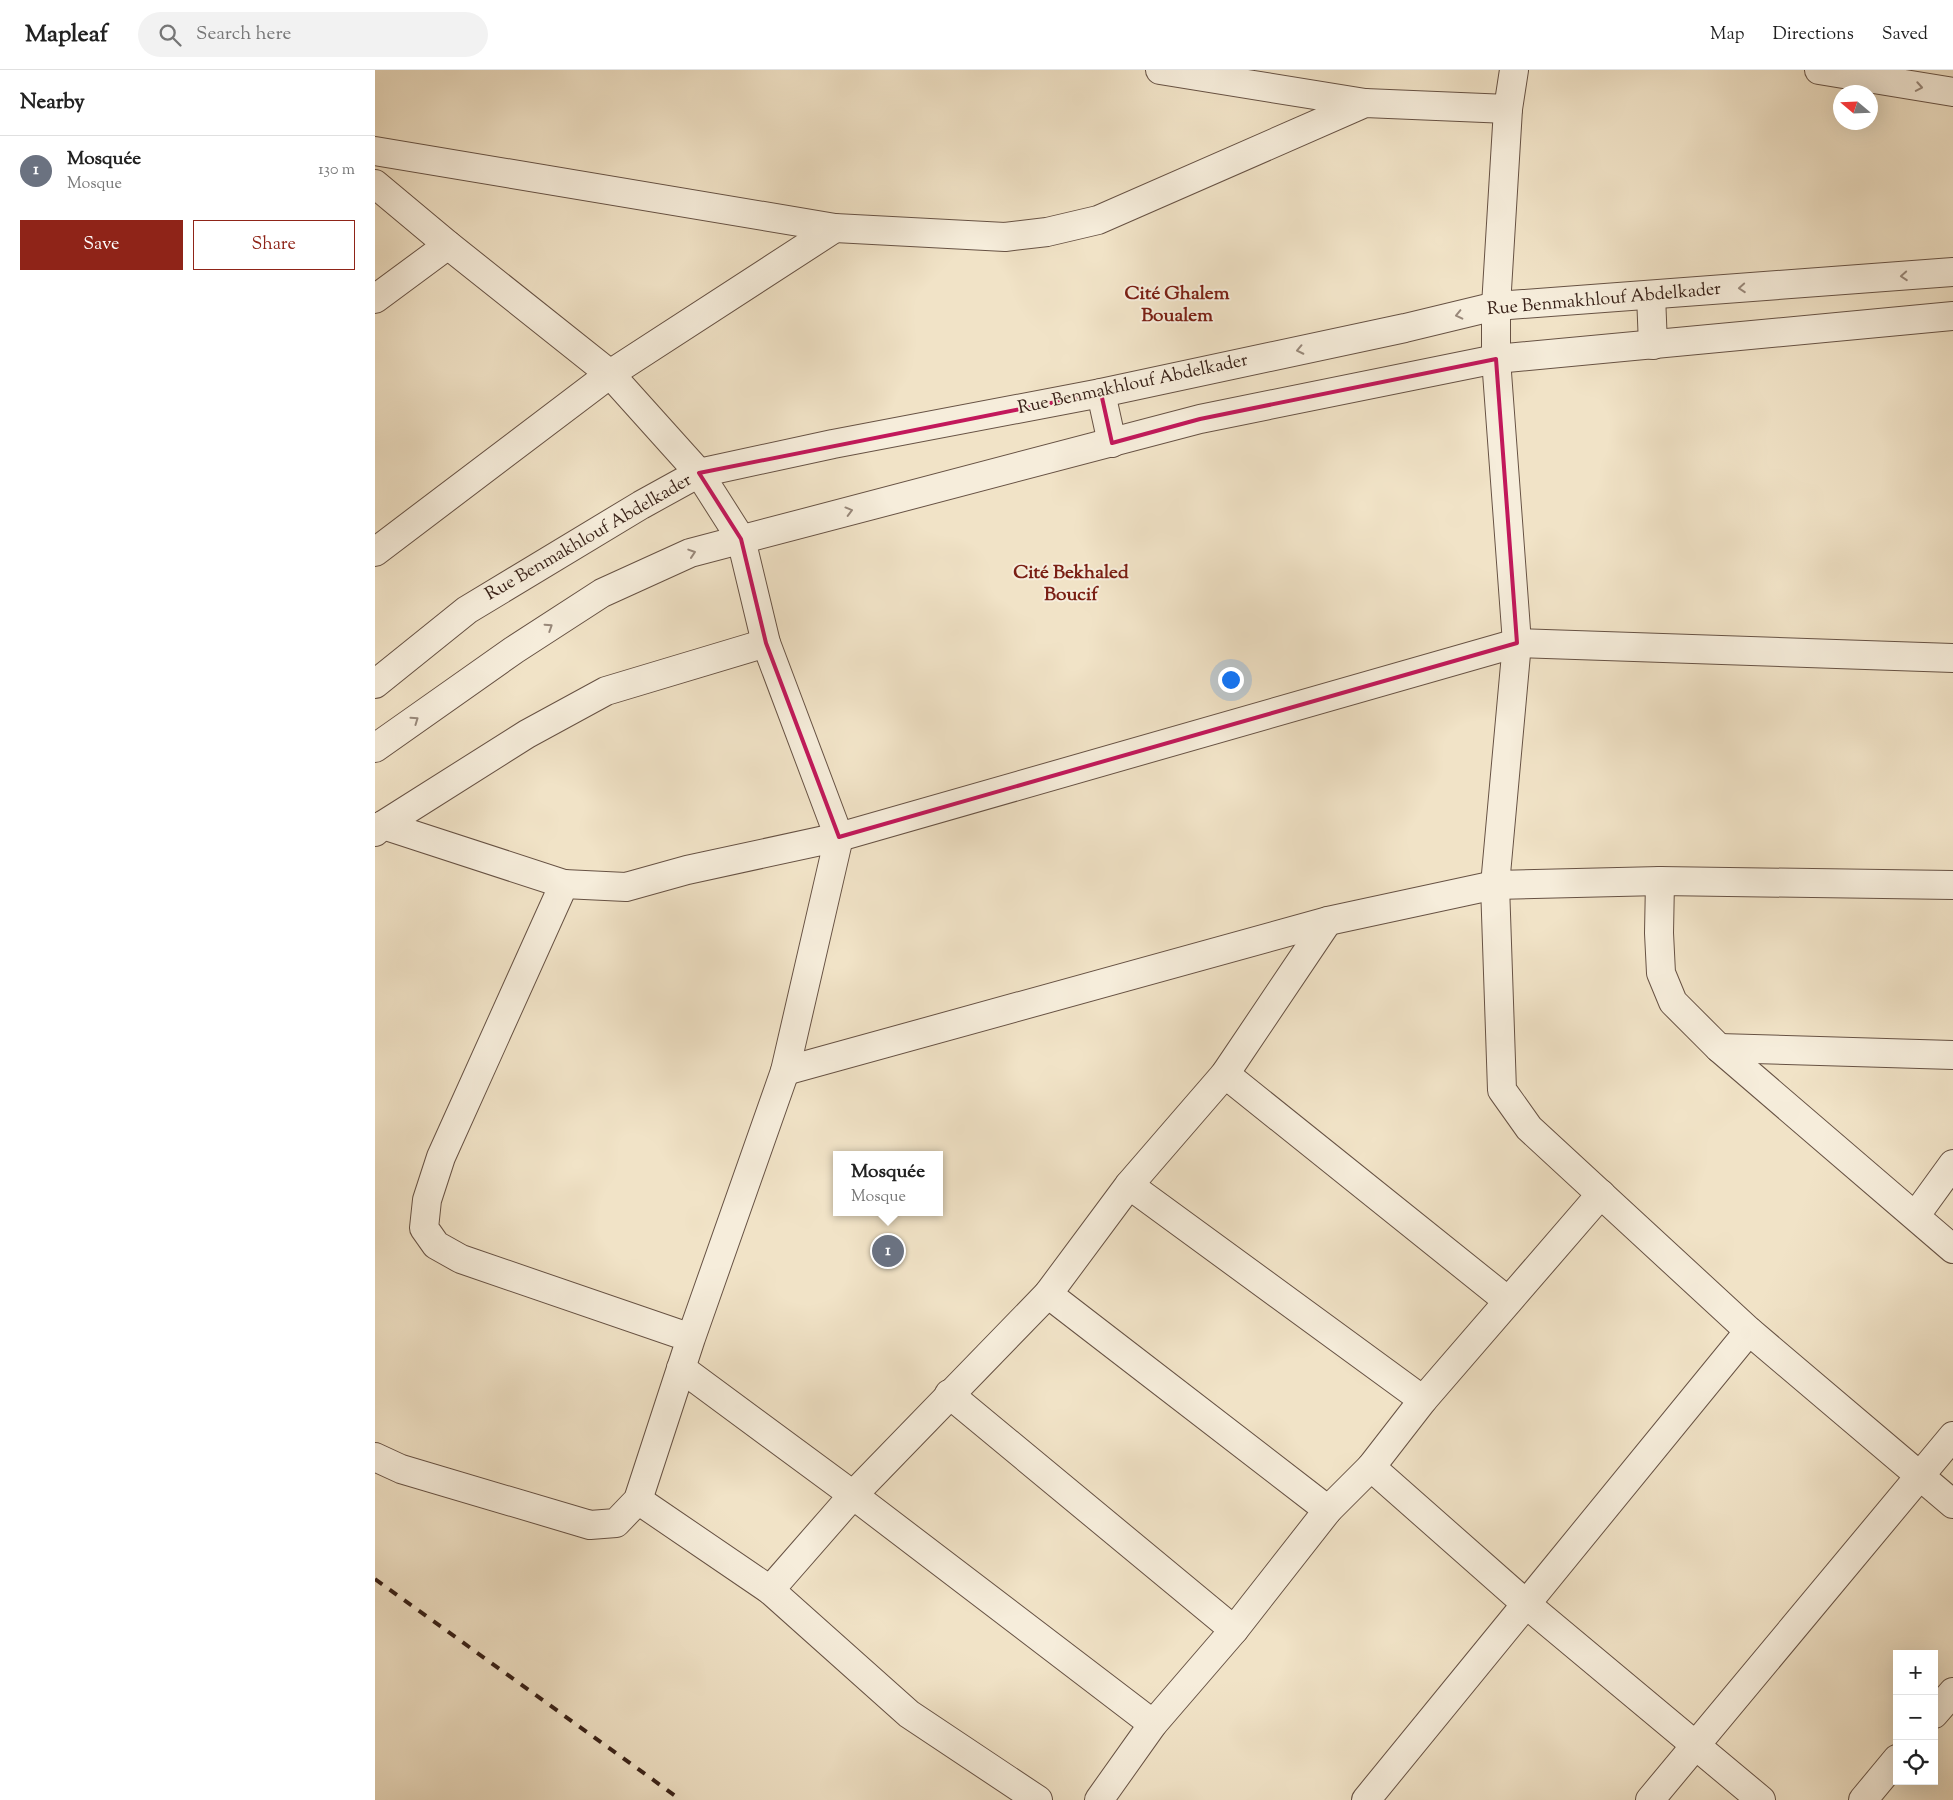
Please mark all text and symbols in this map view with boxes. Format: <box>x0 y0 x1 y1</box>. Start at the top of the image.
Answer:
search box <box>138 12 488 57</box>
text: Mapleaf <box>25 18 108 52</box>
icon: search <box>156 21 184 49</box>
text: Search here <box>196 21 291 48</box>
text: Map <box>1710 22 1745 48</box>
text: Directions <box>1773 22 1854 48</box>
text: Saved <box>1882 22 1928 48</box>
one-way arrow <box>1915 81 1924 91</box>
north arrow <box>1833 85 1878 130</box>
text: Nearby <box>20 88 85 118</box>
text: Mosquée <box>67 146 141 173</box>
text: 1 <box>33 159 39 182</box>
text: 130 m <box>318 159 355 182</box>
text: Mosque <box>67 173 122 196</box>
button: Save <box>20 220 183 270</box>
button: Share <box>193 220 355 270</box>
one-way arrow <box>1900 270 1908 281</box>
street label: Rue Benmakhlouf Abdelkader <box>1486 277 1722 323</box>
district label: Cité Ghalem Boualem <box>1125 281 1230 330</box>
one-way arrow <box>1738 283 1746 294</box>
one-way arrow <box>1455 309 1464 320</box>
one-way arrow <box>1296 345 1305 355</box>
street label: Rue Benmakhlouf Abdelkader <box>1015 348 1251 422</box>
street label: Rue Benmakhlouf Abdelkader <box>481 468 697 608</box>
one-way arrow <box>845 506 854 517</box>
one-way arrow <box>688 548 696 558</box>
district label: Cité Bekhaled Boucif <box>1013 560 1129 609</box>
one-way arrow <box>543 624 552 634</box>
your location <box>1218 667 1244 693</box>
one-way arrow <box>409 717 419 726</box>
popup <box>833 1151 943 1216</box>
text: Mosquée <box>851 1159 925 1186</box>
text: Mosque <box>851 1186 906 1209</box>
pin: 1 <box>872 1232 904 1270</box>
map controls <box>1893 1650 1938 1785</box>
button: + <box>1893 1650 1938 1695</box>
button: − <box>1893 1695 1938 1740</box>
button: locate <box>1893 1740 1938 1785</box>

